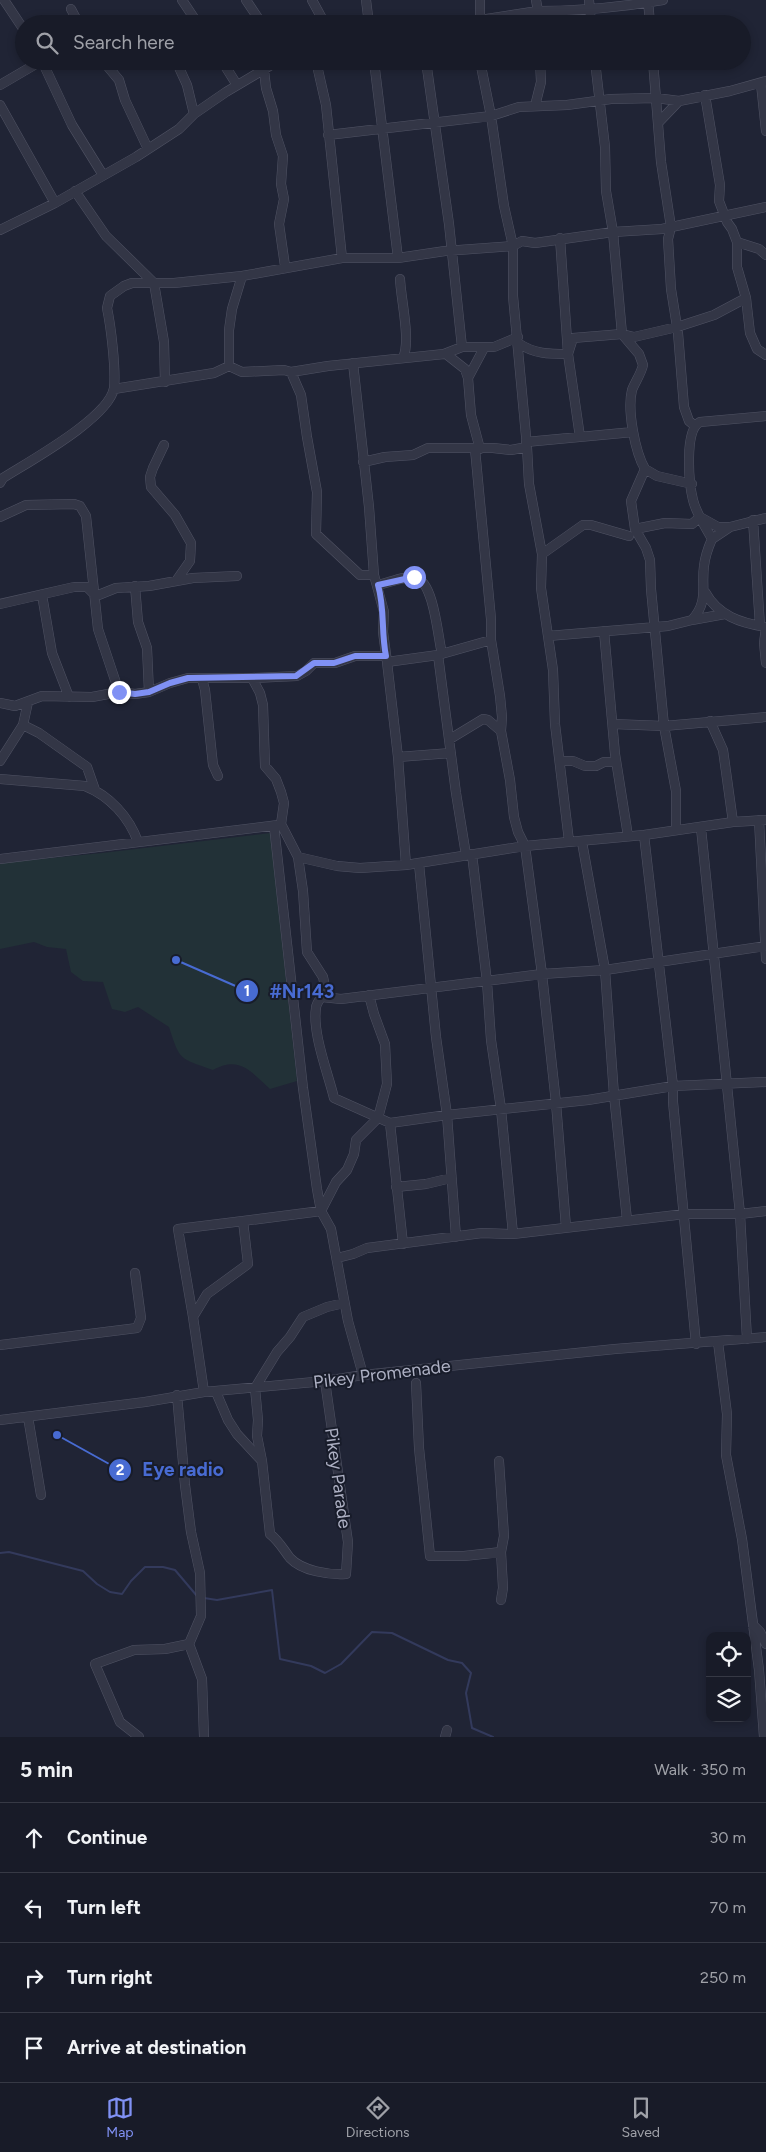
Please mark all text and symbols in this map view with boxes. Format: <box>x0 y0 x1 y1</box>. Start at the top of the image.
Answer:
search box <box>15 15 751 70</box>
icon: search <box>33 29 61 57</box>
text: Search here <box>73 31 175 54</box>
route start <box>403 566 426 589</box>
route end <box>108 681 131 704</box>
callout: #Nr143 <box>235 974 344 1008</box>
text: #Nr143 <box>270 980 334 1003</box>
text: 1 <box>244 982 250 1000</box>
street label: Pikey Promenade <box>312 1355 452 1393</box>
street label: Pikey Parade <box>320 1426 356 1530</box>
callout: Eye radio <box>107 1453 234 1487</box>
text: Eye radio <box>142 1458 224 1481</box>
text: 2 <box>116 1461 125 1479</box>
map controls <box>706 1632 751 1722</box>
button: locate <box>706 1632 751 1677</box>
button: layers <box>706 1677 751 1722</box>
text: 5 min <box>20 1757 73 1782</box>
text: Walk · 350 m <box>654 1760 746 1779</box>
icon: ahead <box>20 1824 48 1852</box>
text: Continue <box>67 1826 147 1849</box>
text: 30 m <box>709 1828 746 1847</box>
icon: left <box>20 1894 48 1922</box>
text: Turn left <box>67 1896 141 1919</box>
text: 70 m <box>710 1898 746 1917</box>
icon: right <box>20 1964 48 1992</box>
text: Turn right <box>67 1966 153 1989</box>
text: 250 m <box>700 1968 746 1987</box>
icon: arrive <box>20 2034 48 2062</box>
text: Arrive at destination <box>67 2036 246 2059</box>
tab: Map <box>106 2094 134 2141</box>
tab: Directions <box>346 2094 410 2141</box>
tab: Saved <box>621 2094 660 2141</box>

